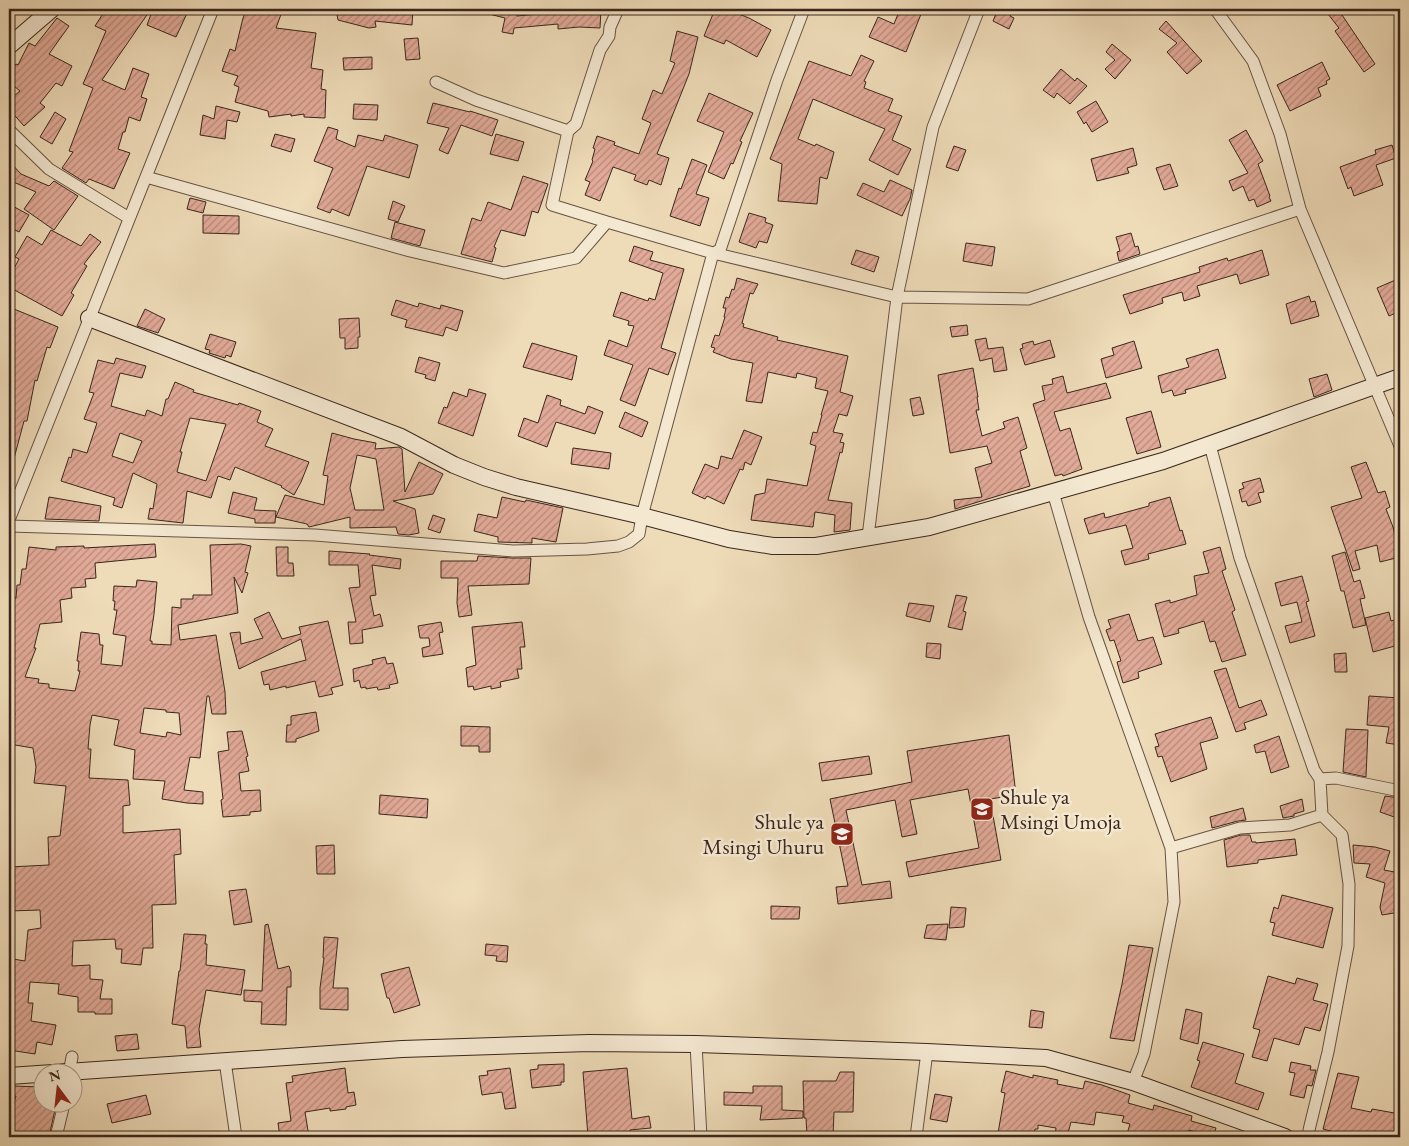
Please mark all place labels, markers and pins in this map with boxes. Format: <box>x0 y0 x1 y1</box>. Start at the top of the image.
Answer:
place label: Shule ya Msingi Umoja <box>1000 782 1122 836</box>
school or university icon: Shule ya Msingi Umoja <box>969 796 995 822</box>
place label: Shule ya Msingi Uhuru <box>703 807 824 861</box>
school or university icon: Shule ya Msingi Uhuru <box>829 821 855 847</box>

